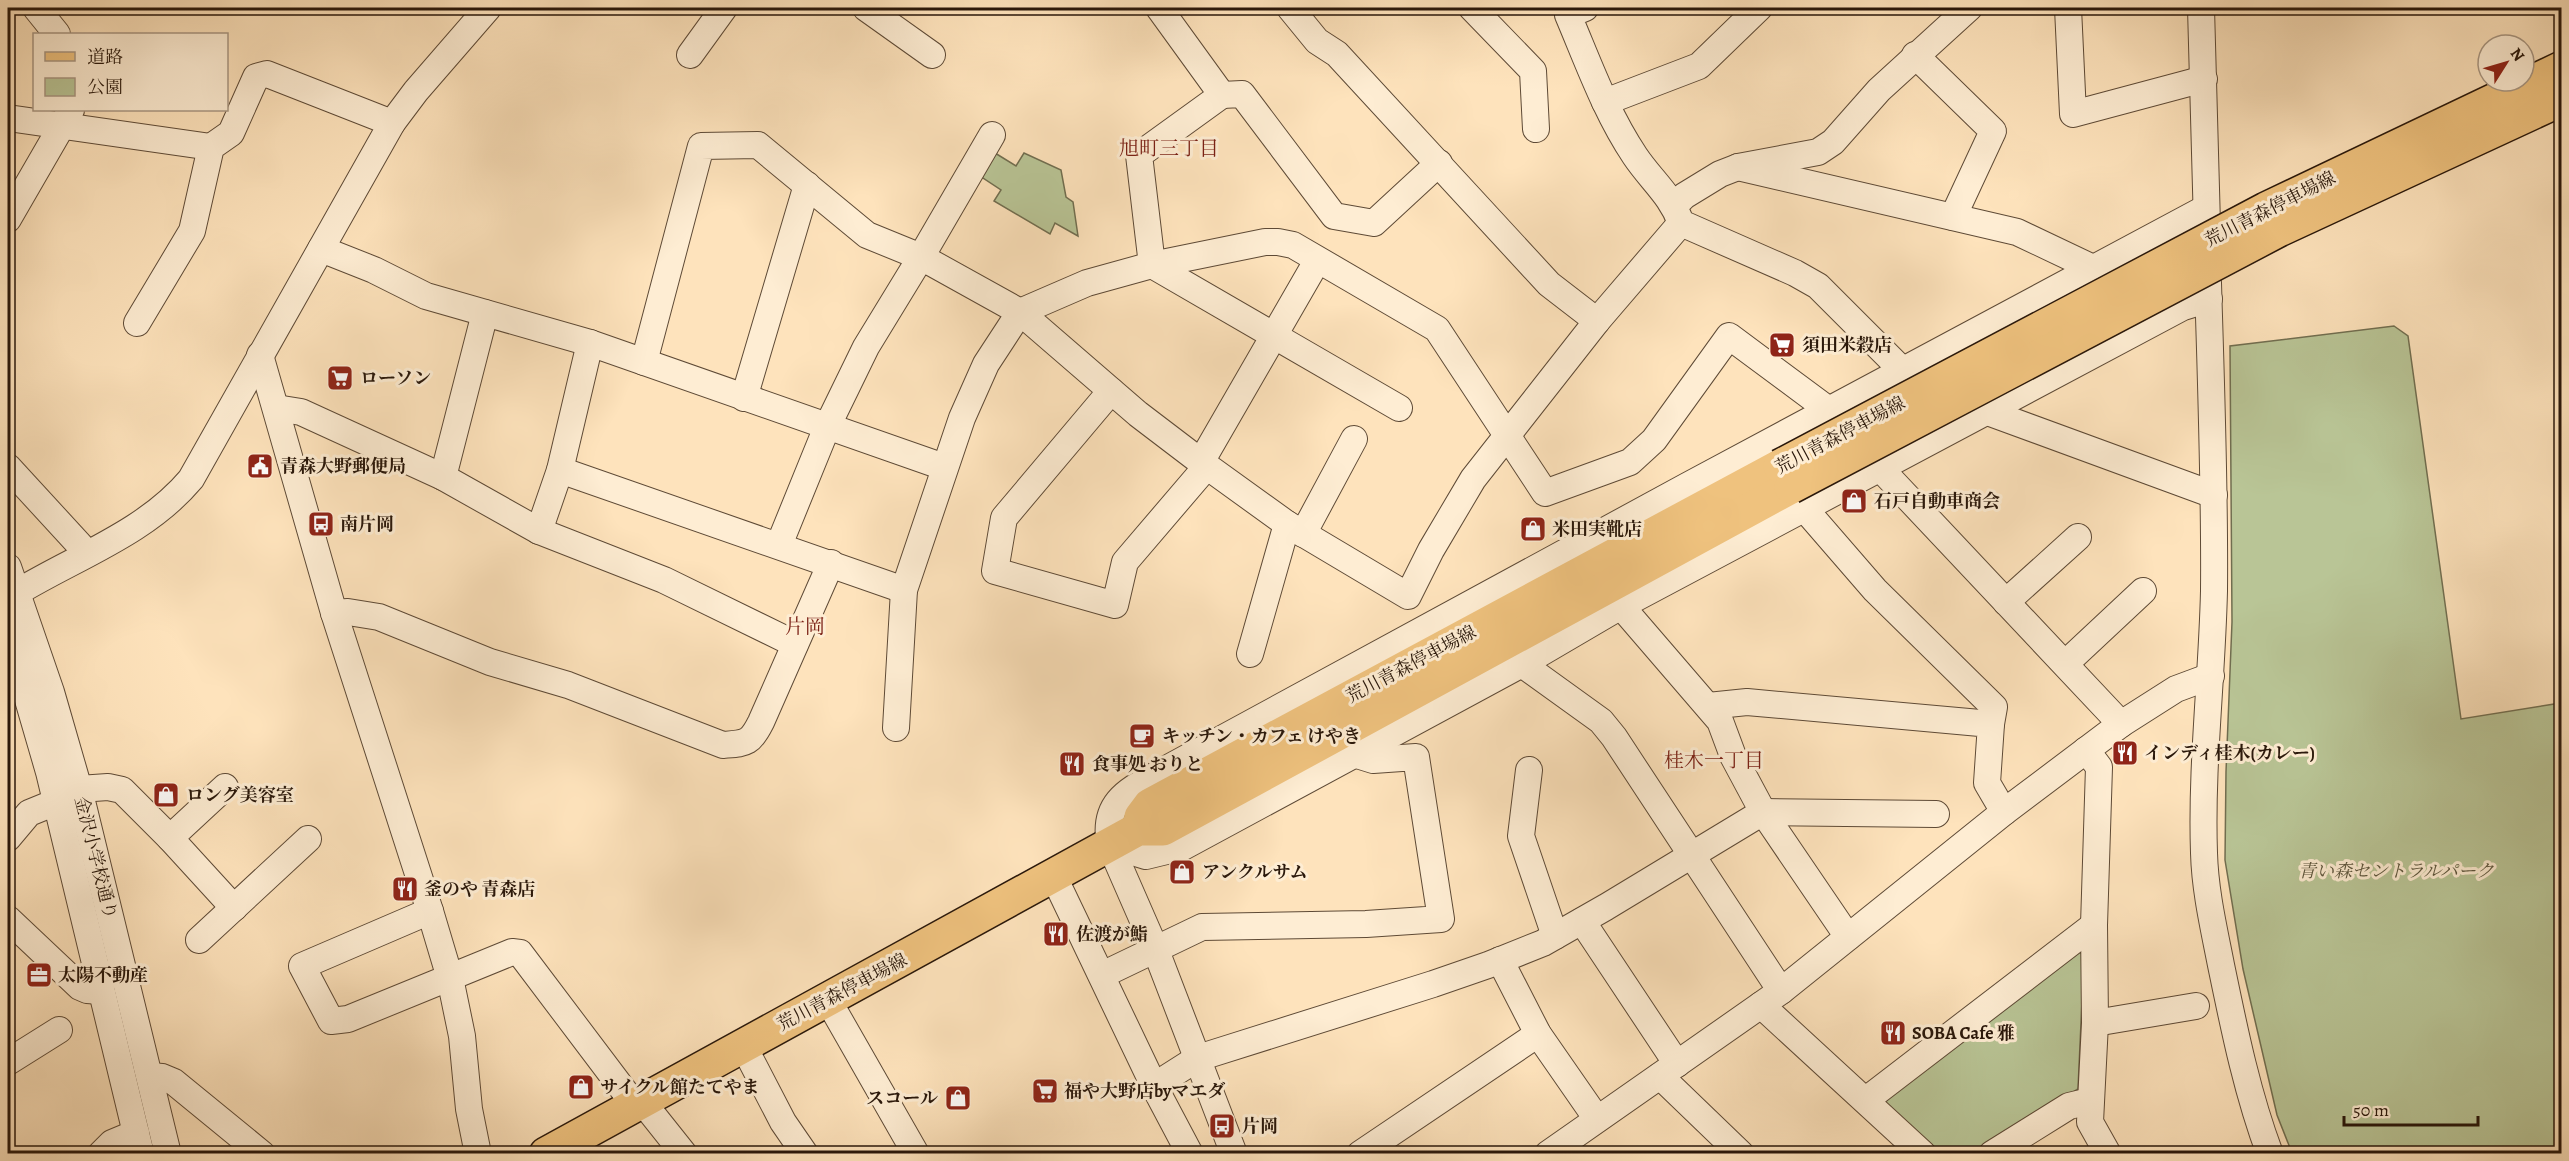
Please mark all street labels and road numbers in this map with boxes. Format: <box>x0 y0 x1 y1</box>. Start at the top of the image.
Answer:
street label: 荒川青森停車場線 <box>2200 166 2340 252</box>
street label: 荒川青森停車場線 <box>1771 391 1909 479</box>
street label: 荒川青森停車場線 <box>1342 620 1480 708</box>
street label: 金沢小学校通り <box>69 794 123 922</box>
street label: 荒川青森停車場線 <box>773 948 911 1036</box>

